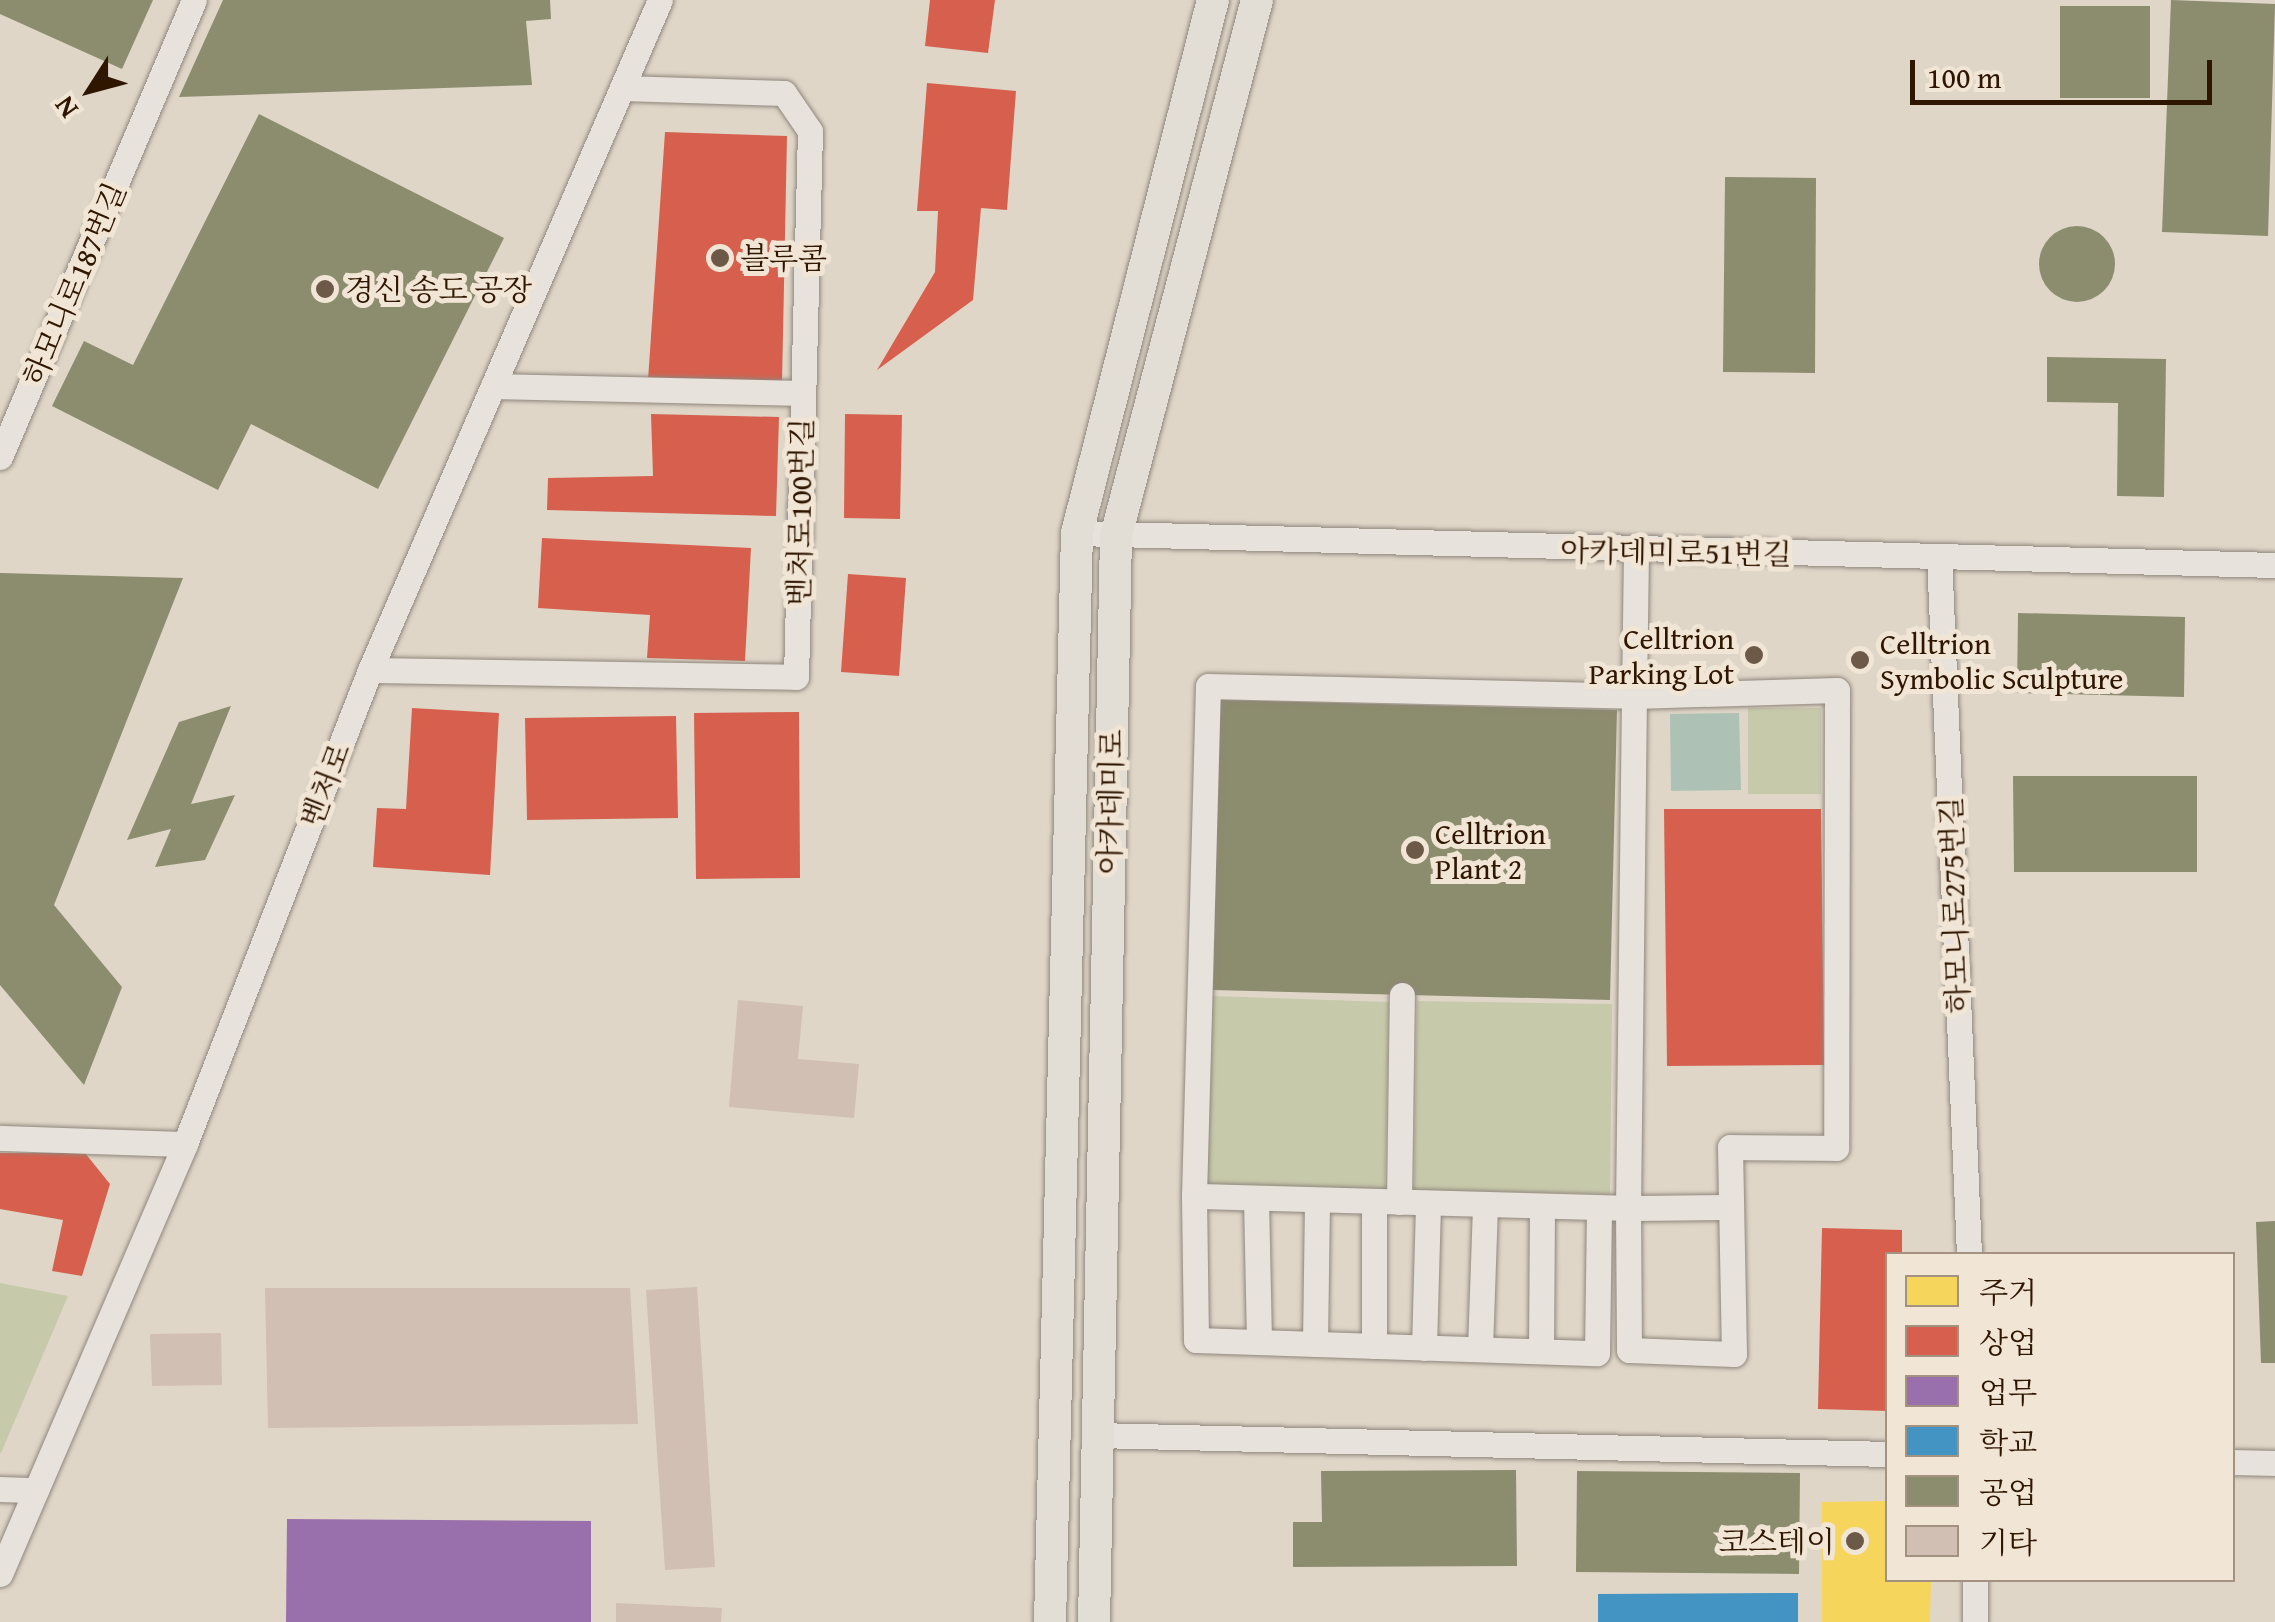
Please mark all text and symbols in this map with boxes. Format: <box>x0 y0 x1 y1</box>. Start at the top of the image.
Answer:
north arrow <box>40 40 140 140</box>
scale bar <box>1915 40 2218 102</box>
text: 100 m <box>1927 55 2001 99</box>
text: N <box>43 88 87 128</box>
street label: 하모니로187번길 <box>15 177 133 391</box>
place label: 블루콤 <box>740 240 827 276</box>
marker: 블루콤 <box>709 247 731 269</box>
place label: 경신 송도 공장 <box>345 271 532 307</box>
marker: 경신 송도 공장 <box>314 278 336 300</box>
street label: 벤처로100번길 <box>780 418 820 606</box>
street label: 아카데미로51번길 <box>1560 532 1792 572</box>
place label: Celltrion Parking Lot <box>1589 620 1734 690</box>
place label: Celltrion Symbolic Sculpture <box>1880 625 2123 696</box>
marker: Celltrion Parking Lot <box>1743 644 1765 666</box>
marker: Celltrion Symbolic Sculpture <box>1849 649 1871 671</box>
street label: 아카데미로 <box>1091 729 1129 875</box>
street label: 벤처로 <box>293 738 357 832</box>
street label: 하모니로275번길 <box>1932 796 1976 1014</box>
place label: Celltrion Plant 2 <box>1435 815 1546 886</box>
marker: Celltrion Plant 2 <box>1404 839 1426 861</box>
legend <box>1885 1252 2235 1582</box>
text: 주거 <box>1979 1270 2037 1314</box>
text: 상업 <box>1979 1320 2037 1364</box>
text: 업무 <box>1979 1370 2037 1414</box>
text: 학교 <box>1979 1420 2037 1464</box>
text: 공업 <box>1979 1470 2037 1514</box>
text: 기타 <box>1979 1520 2037 1564</box>
place label: 코스테이 <box>1719 1523 1835 1559</box>
marker: 코스테이 <box>1844 1530 1866 1552</box>

